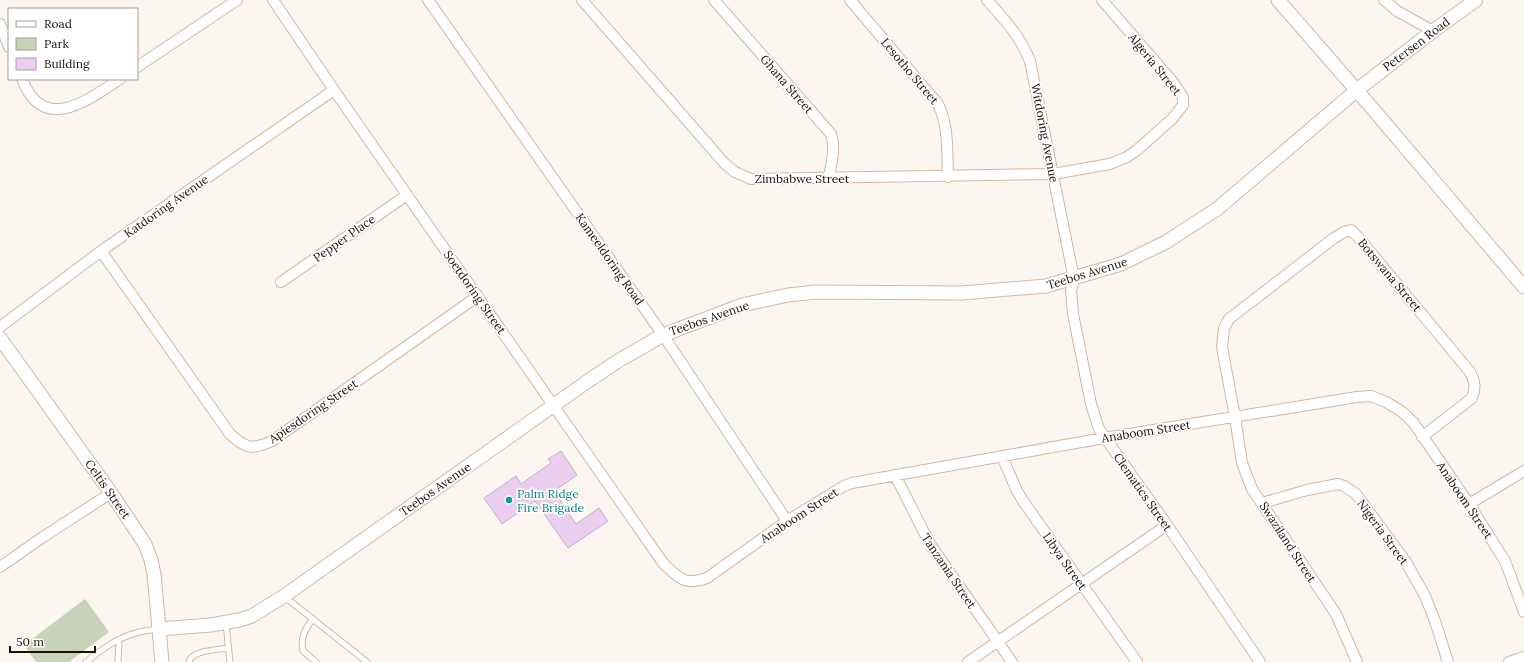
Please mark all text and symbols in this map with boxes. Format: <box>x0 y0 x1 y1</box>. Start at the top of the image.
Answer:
legend <box>8 8 138 80</box>
street label: Petersen Road <box>1379 14 1453 74</box>
text: Road <box>44 16 72 31</box>
street label: Algeria Street <box>1125 29 1185 98</box>
street label: Lesotho Street <box>878 35 942 108</box>
text: Park <box>44 36 70 51</box>
street label: Ghana Street <box>757 51 817 117</box>
text: Building <box>44 56 90 71</box>
street label: Witdoring Avenue <box>1028 82 1062 184</box>
street label: Katdoring Avenue <box>121 171 211 241</box>
street label: Zimbabwe Street <box>755 171 850 186</box>
street label: Kameeldoring Road <box>573 210 647 308</box>
street label: Pepper Place <box>310 211 378 265</box>
street label: Botswana Street <box>1355 235 1425 315</box>
street label: Soetdoring Street <box>441 247 510 337</box>
street label: Teebos Avenue <box>1045 253 1130 292</box>
street label: Teebos Avenue <box>667 297 751 339</box>
street label: Apiesdoring Street <box>265 376 361 447</box>
street label: Anaboom Street <box>1099 417 1192 446</box>
street label: Clematics Street <box>1110 450 1176 534</box>
street label: Celtis Street <box>82 456 134 522</box>
street label: Anaboom Street <box>1433 458 1497 542</box>
street label: Teebos Avenue <box>396 459 474 519</box>
street label: Anaboom Street <box>756 484 841 546</box>
place label: Palm Ridge Fire Brigade <box>517 486 585 515</box>
marker: Palm Ridge Fire Brigade <box>504 495 514 505</box>
street label: Nigeria Street <box>1354 496 1412 568</box>
street label: Swaziland Street <box>1256 499 1320 585</box>
street label: Libya Street <box>1040 529 1091 593</box>
street label: Tanzania Street <box>918 531 980 612</box>
scale bar <box>10 628 95 654</box>
text: 50 m <box>16 634 44 649</box>

